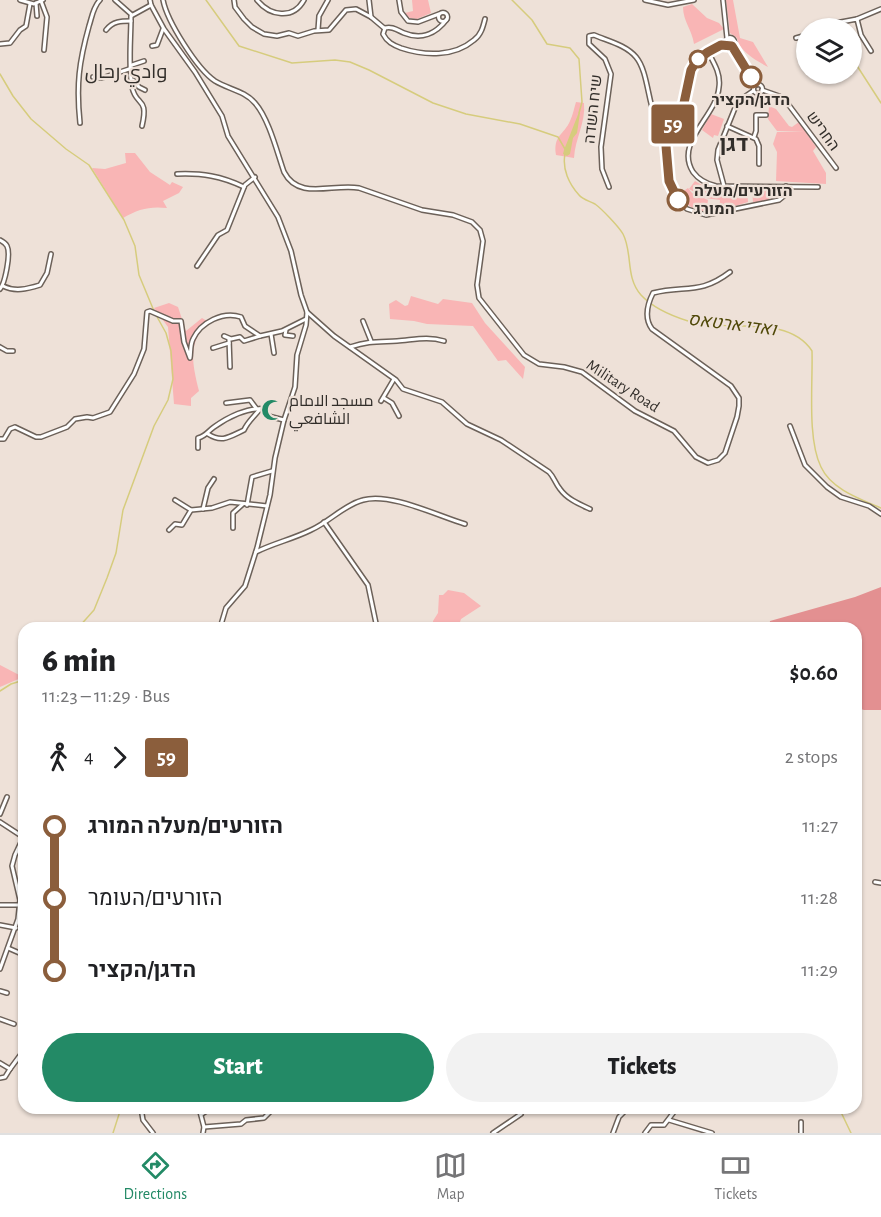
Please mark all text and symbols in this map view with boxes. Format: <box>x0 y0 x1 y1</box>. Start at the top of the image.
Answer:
map controls <box>796 18 862 84</box>
button: layers <box>796 18 862 84</box>
unlabelled marker <box>689 50 707 68</box>
district label: وادي رحال <box>85 62 167 87</box>
marker: הדגן/הקציר <box>740 66 762 88</box>
street label: שיח השדה <box>581 73 605 145</box>
place label: הדגן/הקציר <box>712 92 790 108</box>
line badge: 59 <box>646 104 700 144</box>
street label: החריש <box>803 108 843 154</box>
text: 59 <box>663 114 683 135</box>
district label: דגן <box>720 133 748 155</box>
place label: הזורעים/מעלה המורג <box>694 183 793 217</box>
marker: הזורעים/מעלה המורג <box>667 189 689 211</box>
water label: ואדי ארטאס <box>687 311 779 340</box>
street label: Military Road <box>583 357 662 416</box>
place label: مسجد الامام الشافعي <box>289 393 374 432</box>
mosque icon: مسجد الامام الشافعي <box>260 398 284 422</box>
text: 6 min <box>42 645 116 678</box>
text: $0.60 <box>790 662 838 684</box>
text: 11:23 – 11:29 · Bus <box>42 686 170 706</box>
icon: walk <box>42 741 75 774</box>
icon: forward <box>103 741 136 774</box>
text: 4 <box>84 747 94 767</box>
text: 59 <box>157 747 176 768</box>
text: 2 stops <box>785 747 838 767</box>
text: הזורעים/מעלה המורג <box>88 815 283 837</box>
text: 11:27 <box>802 816 838 836</box>
text: הזורעים/העומר <box>88 887 223 909</box>
text: 11:28 <box>801 888 838 908</box>
text: הדגן/הקציר <box>88 959 196 981</box>
text: 11:29 <box>801 960 838 980</box>
button: Start <box>42 1033 434 1102</box>
button: Tickets <box>446 1033 838 1102</box>
tab: Directions <box>123 1149 187 1204</box>
tab: Map <box>434 1149 467 1204</box>
tab: Tickets <box>714 1149 757 1204</box>

